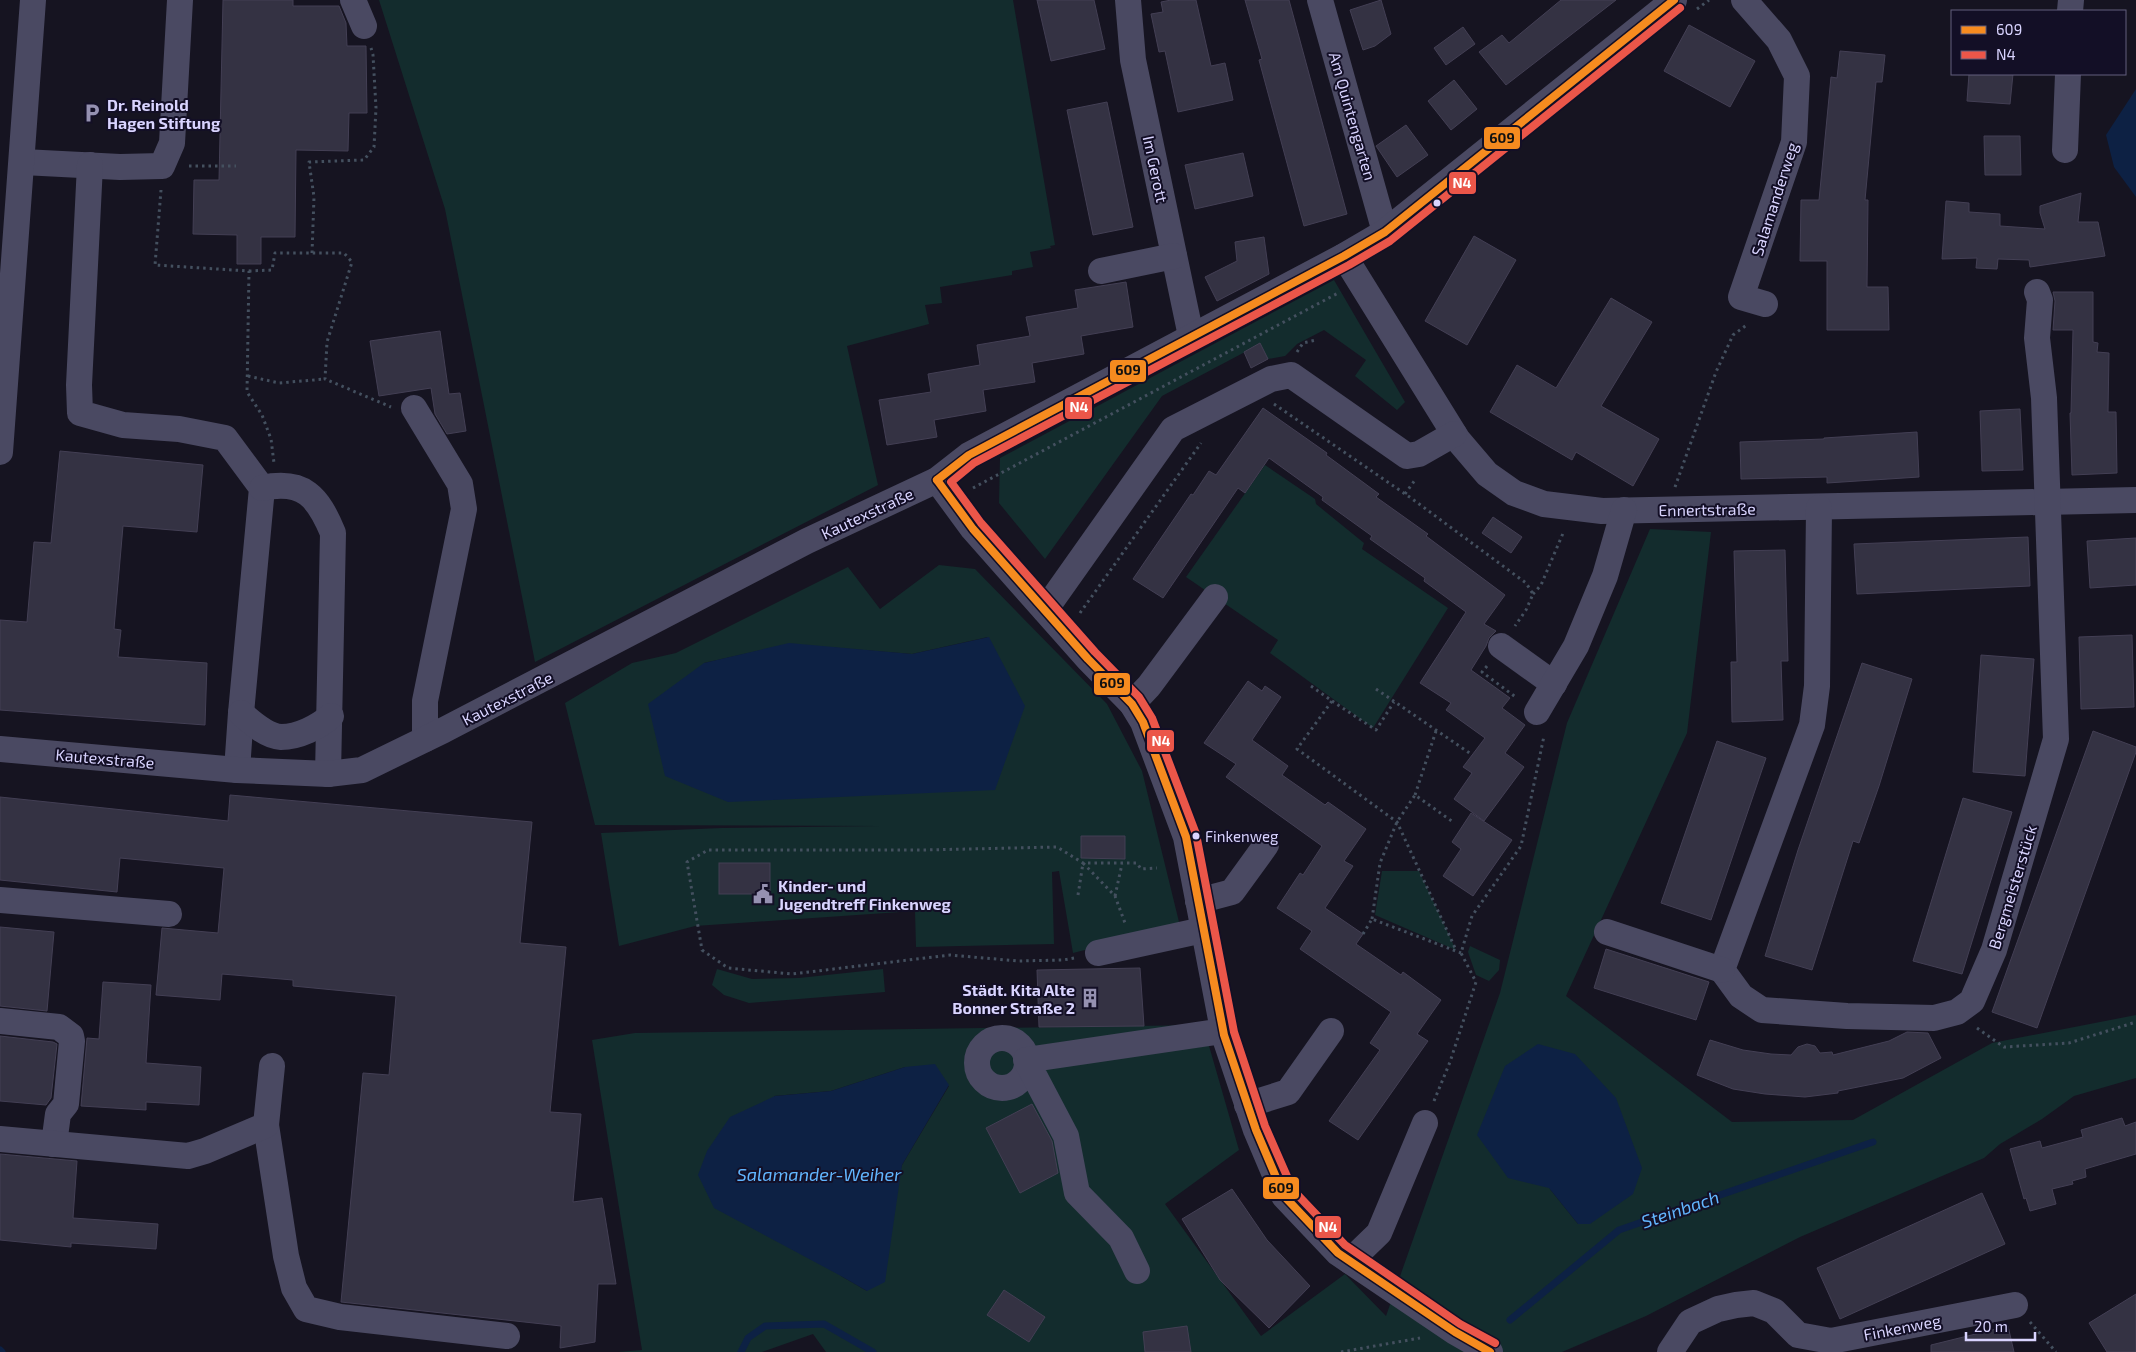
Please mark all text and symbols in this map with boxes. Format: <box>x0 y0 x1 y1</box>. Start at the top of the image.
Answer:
legend <box>1951 10 2126 75</box>
text: 609 <box>1996 20 2022 38</box>
text: N4 <box>1996 45 2016 63</box>
street label: Am Quintengarten <box>1325 50 1380 183</box>
place label: Dr. Reinold Hagen Stiftung <box>107 95 221 132</box>
parking icon: Dr. Reinold Hagen Stiftung <box>81 102 103 124</box>
line badge: 609 <box>1483 126 1521 150</box>
text: 609 <box>1489 129 1515 146</box>
street label: Im Gerott <box>1140 134 1172 204</box>
street label: Salamanderweg <box>1747 140 1801 258</box>
line badge: N4 <box>1448 171 1477 195</box>
text: N4 <box>1452 174 1472 191</box>
unlabelled marker <box>1432 198 1442 208</box>
line badge: 609 <box>1109 359 1147 383</box>
text: 609 <box>1115 361 1141 378</box>
line badge: N4 <box>1064 396 1093 420</box>
text: N4 <box>1069 398 1089 415</box>
street label: Kautexstraße <box>818 483 916 543</box>
street label: Ennertstraße <box>1658 499 1756 519</box>
street label: Kautexstraße <box>458 667 556 729</box>
line badge: 609 <box>1093 672 1131 696</box>
text: 609 <box>1099 674 1125 691</box>
line badge: N4 <box>1146 729 1175 753</box>
text: N4 <box>1151 732 1171 749</box>
street label: Kautexstraße <box>55 744 155 772</box>
street label: Bergmeisterstück <box>1984 823 2040 951</box>
place label: Finkenweg <box>1205 827 1279 845</box>
marker: Finkenweg <box>1191 831 1201 841</box>
place label: Kinder- und Jugendtreff Finkenweg <box>778 876 951 913</box>
public building icon: Kinder- und Jugendtreff Finkenweg <box>752 883 774 905</box>
place label: Städt. Kita Alte Bonner Straße 2 <box>952 980 1075 1017</box>
building icon: Städt. Kita Alte Bonner Straße 2 <box>1079 987 1101 1009</box>
water label: Salamander-Weiher <box>737 1163 902 1185</box>
line badge: 609 <box>1262 1176 1300 1200</box>
text: 609 <box>1268 1179 1294 1196</box>
water label: Steinbach <box>1638 1185 1722 1233</box>
line badge: N4 <box>1314 1215 1342 1239</box>
text: N4 <box>1318 1218 1338 1235</box>
street label: Finkenweg <box>1862 1310 1942 1344</box>
scale bar <box>1966 1310 2035 1342</box>
text: 20 m <box>1974 1317 2008 1335</box>

